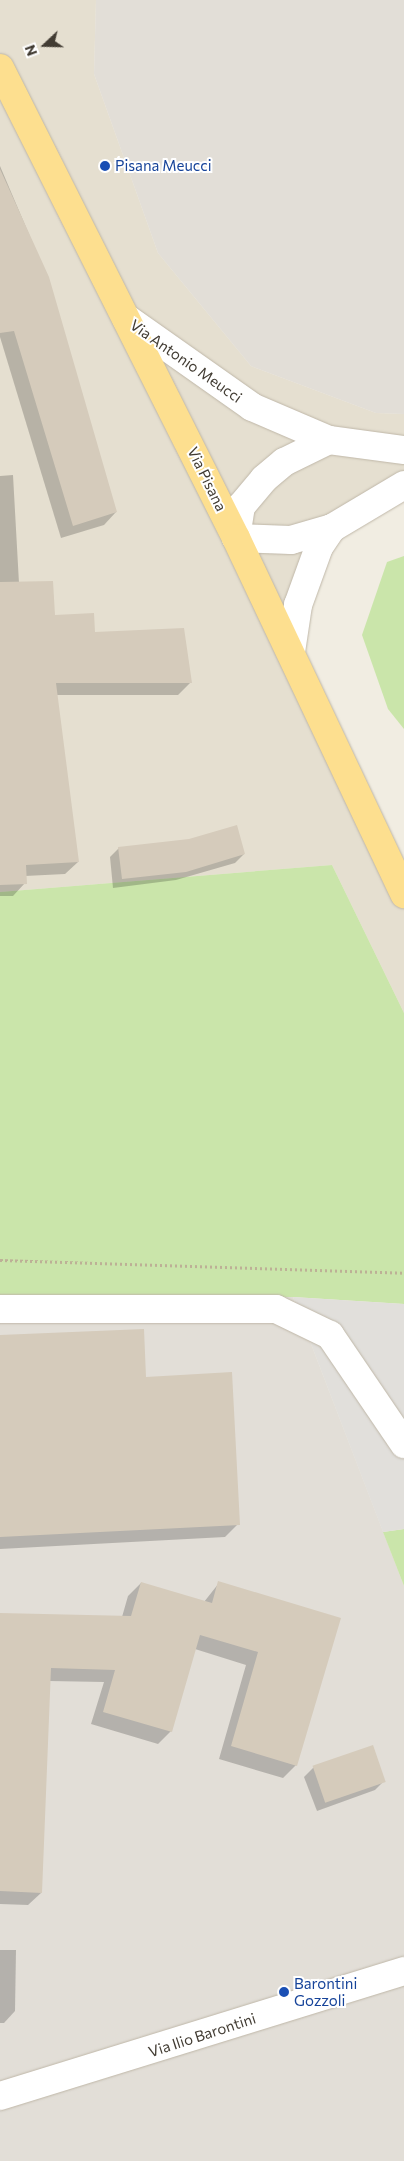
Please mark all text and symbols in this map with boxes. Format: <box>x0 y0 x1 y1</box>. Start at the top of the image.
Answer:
north arrow <box>20 20 70 70</box>
text: N <box>21 43 40 59</box>
place label: Pisana Meucci <box>115 157 212 175</box>
marker: Pisana Meucci <box>99 160 111 172</box>
street label: Via Antonio Meucci <box>127 316 245 406</box>
street label: Via Pisana <box>184 444 230 514</box>
place label: Barontini Gozzoli <box>294 1974 357 2009</box>
marker: Barontini Gozzoli <box>278 1986 290 1998</box>
street label: Via Ilio Barontini <box>146 2009 258 2061</box>

